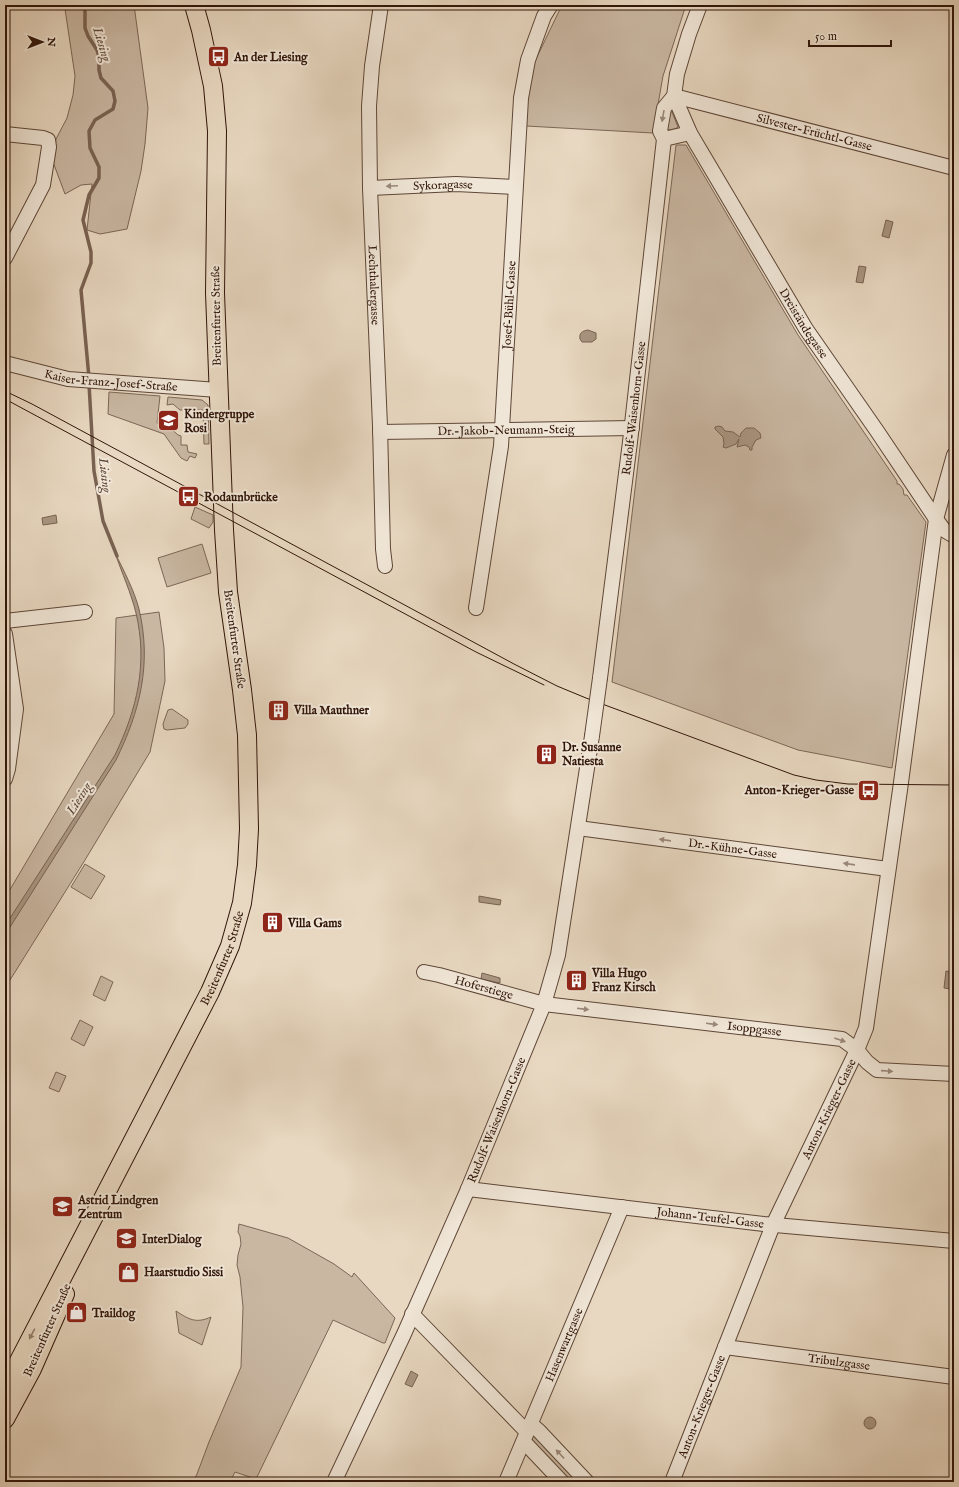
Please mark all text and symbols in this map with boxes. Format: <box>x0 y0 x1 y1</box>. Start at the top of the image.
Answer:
north arrow <box>22 22 62 62</box>
scale bar <box>809 22 891 48</box>
water label: Liesing <box>87 24 115 65</box>
text: 50 m <box>815 29 837 44</box>
text: N <box>44 36 58 47</box>
bus stop icon: An der Liesing <box>205 44 231 70</box>
place label: An der Liesing <box>233 50 308 66</box>
one-way arrow <box>660 110 666 122</box>
street label: Silvester-Früchtl-Gasse <box>755 111 874 155</box>
street label: Sykoragasse <box>413 177 474 194</box>
one-way arrow <box>386 183 398 190</box>
street label: Lechthalergasse <box>364 245 383 326</box>
street label: Josef-Bühl-Gasse <box>499 260 520 352</box>
street label: Breitenfurter Straße <box>208 265 225 366</box>
street label: Dreiständegasse <box>776 286 831 362</box>
street label: Rudolf-Waisenhorn-Gasse <box>619 340 649 476</box>
street label: Kaiser-Franz-Josef-Straße <box>43 366 179 395</box>
place label: Kindergruppe Rosi <box>184 407 255 436</box>
school or university icon: Kindergruppe Rosi <box>155 408 181 434</box>
street label: Dr.-Jakob-Neumann-Steig <box>437 422 575 440</box>
water label: Liesing <box>93 456 115 495</box>
bus stop icon: Rodaunbrücke <box>176 484 202 510</box>
place label: Rodaunbrücke <box>204 490 278 505</box>
street label: Breitenfurter Straße <box>220 588 249 690</box>
building icon: Villa Mauthner <box>265 697 291 723</box>
place label: Villa Mauthner <box>293 703 370 718</box>
place label: Dr. Susanne Natiesta <box>561 740 622 769</box>
building icon: Dr. Susanne Natiesta <box>534 741 560 767</box>
bus stop icon: Anton-Krieger-Gasse <box>856 777 882 803</box>
water label: Liesing <box>62 779 97 819</box>
place label: Anton-Krieger-Gasse <box>744 783 854 799</box>
street label: Dr.-Kühne-Gasse <box>687 836 778 862</box>
one-way arrow <box>659 837 671 843</box>
one-way arrow <box>843 861 855 867</box>
street label: Breitenfurter Straße <box>197 909 248 1008</box>
building icon: Villa Gams <box>259 910 285 936</box>
place label: Villa Gams <box>287 916 342 931</box>
place label: Villa Hugo Franz Kirsch <box>591 966 656 995</box>
building icon: Villa Hugo Franz Kirsch <box>564 967 590 993</box>
street label: Hoferstiege <box>453 973 515 1003</box>
one-way arrow <box>577 1005 589 1012</box>
street label: Isoppgasse <box>726 1019 783 1040</box>
one-way arrow <box>706 1021 718 1027</box>
one-way arrow <box>835 1038 847 1044</box>
street label: Rudolf-Waisenhorn-Gasse <box>464 1055 530 1185</box>
street label: Anton-Krieger-Gasse <box>798 1056 860 1163</box>
one-way arrow <box>881 1068 894 1074</box>
place label: Astrid Lindgren Zentrum <box>77 1193 159 1222</box>
school or university icon: Astrid Lindgren Zentrum <box>50 1194 76 1220</box>
street label: Johann-Teufel-Gasse <box>654 1204 765 1232</box>
school or university icon: InterDialog <box>114 1226 140 1252</box>
place label: InterDialog <box>142 1232 202 1248</box>
shop icon: Haarstudio Sissi <box>115 1259 141 1285</box>
place label: Haarstudio Sissi <box>144 1265 224 1280</box>
street label: Breitenfurter Straße <box>20 1281 75 1379</box>
shop icon: Traildog <box>64 1300 90 1326</box>
street label: Hasenwartgasse <box>542 1305 587 1384</box>
place label: Traildog <box>91 1306 136 1322</box>
one-way arrow <box>28 1328 35 1340</box>
street label: Tribulzgasse <box>807 1351 871 1374</box>
street label: Anton-Krieger-Gasse <box>675 1353 729 1461</box>
one-way arrow <box>555 1449 565 1459</box>

